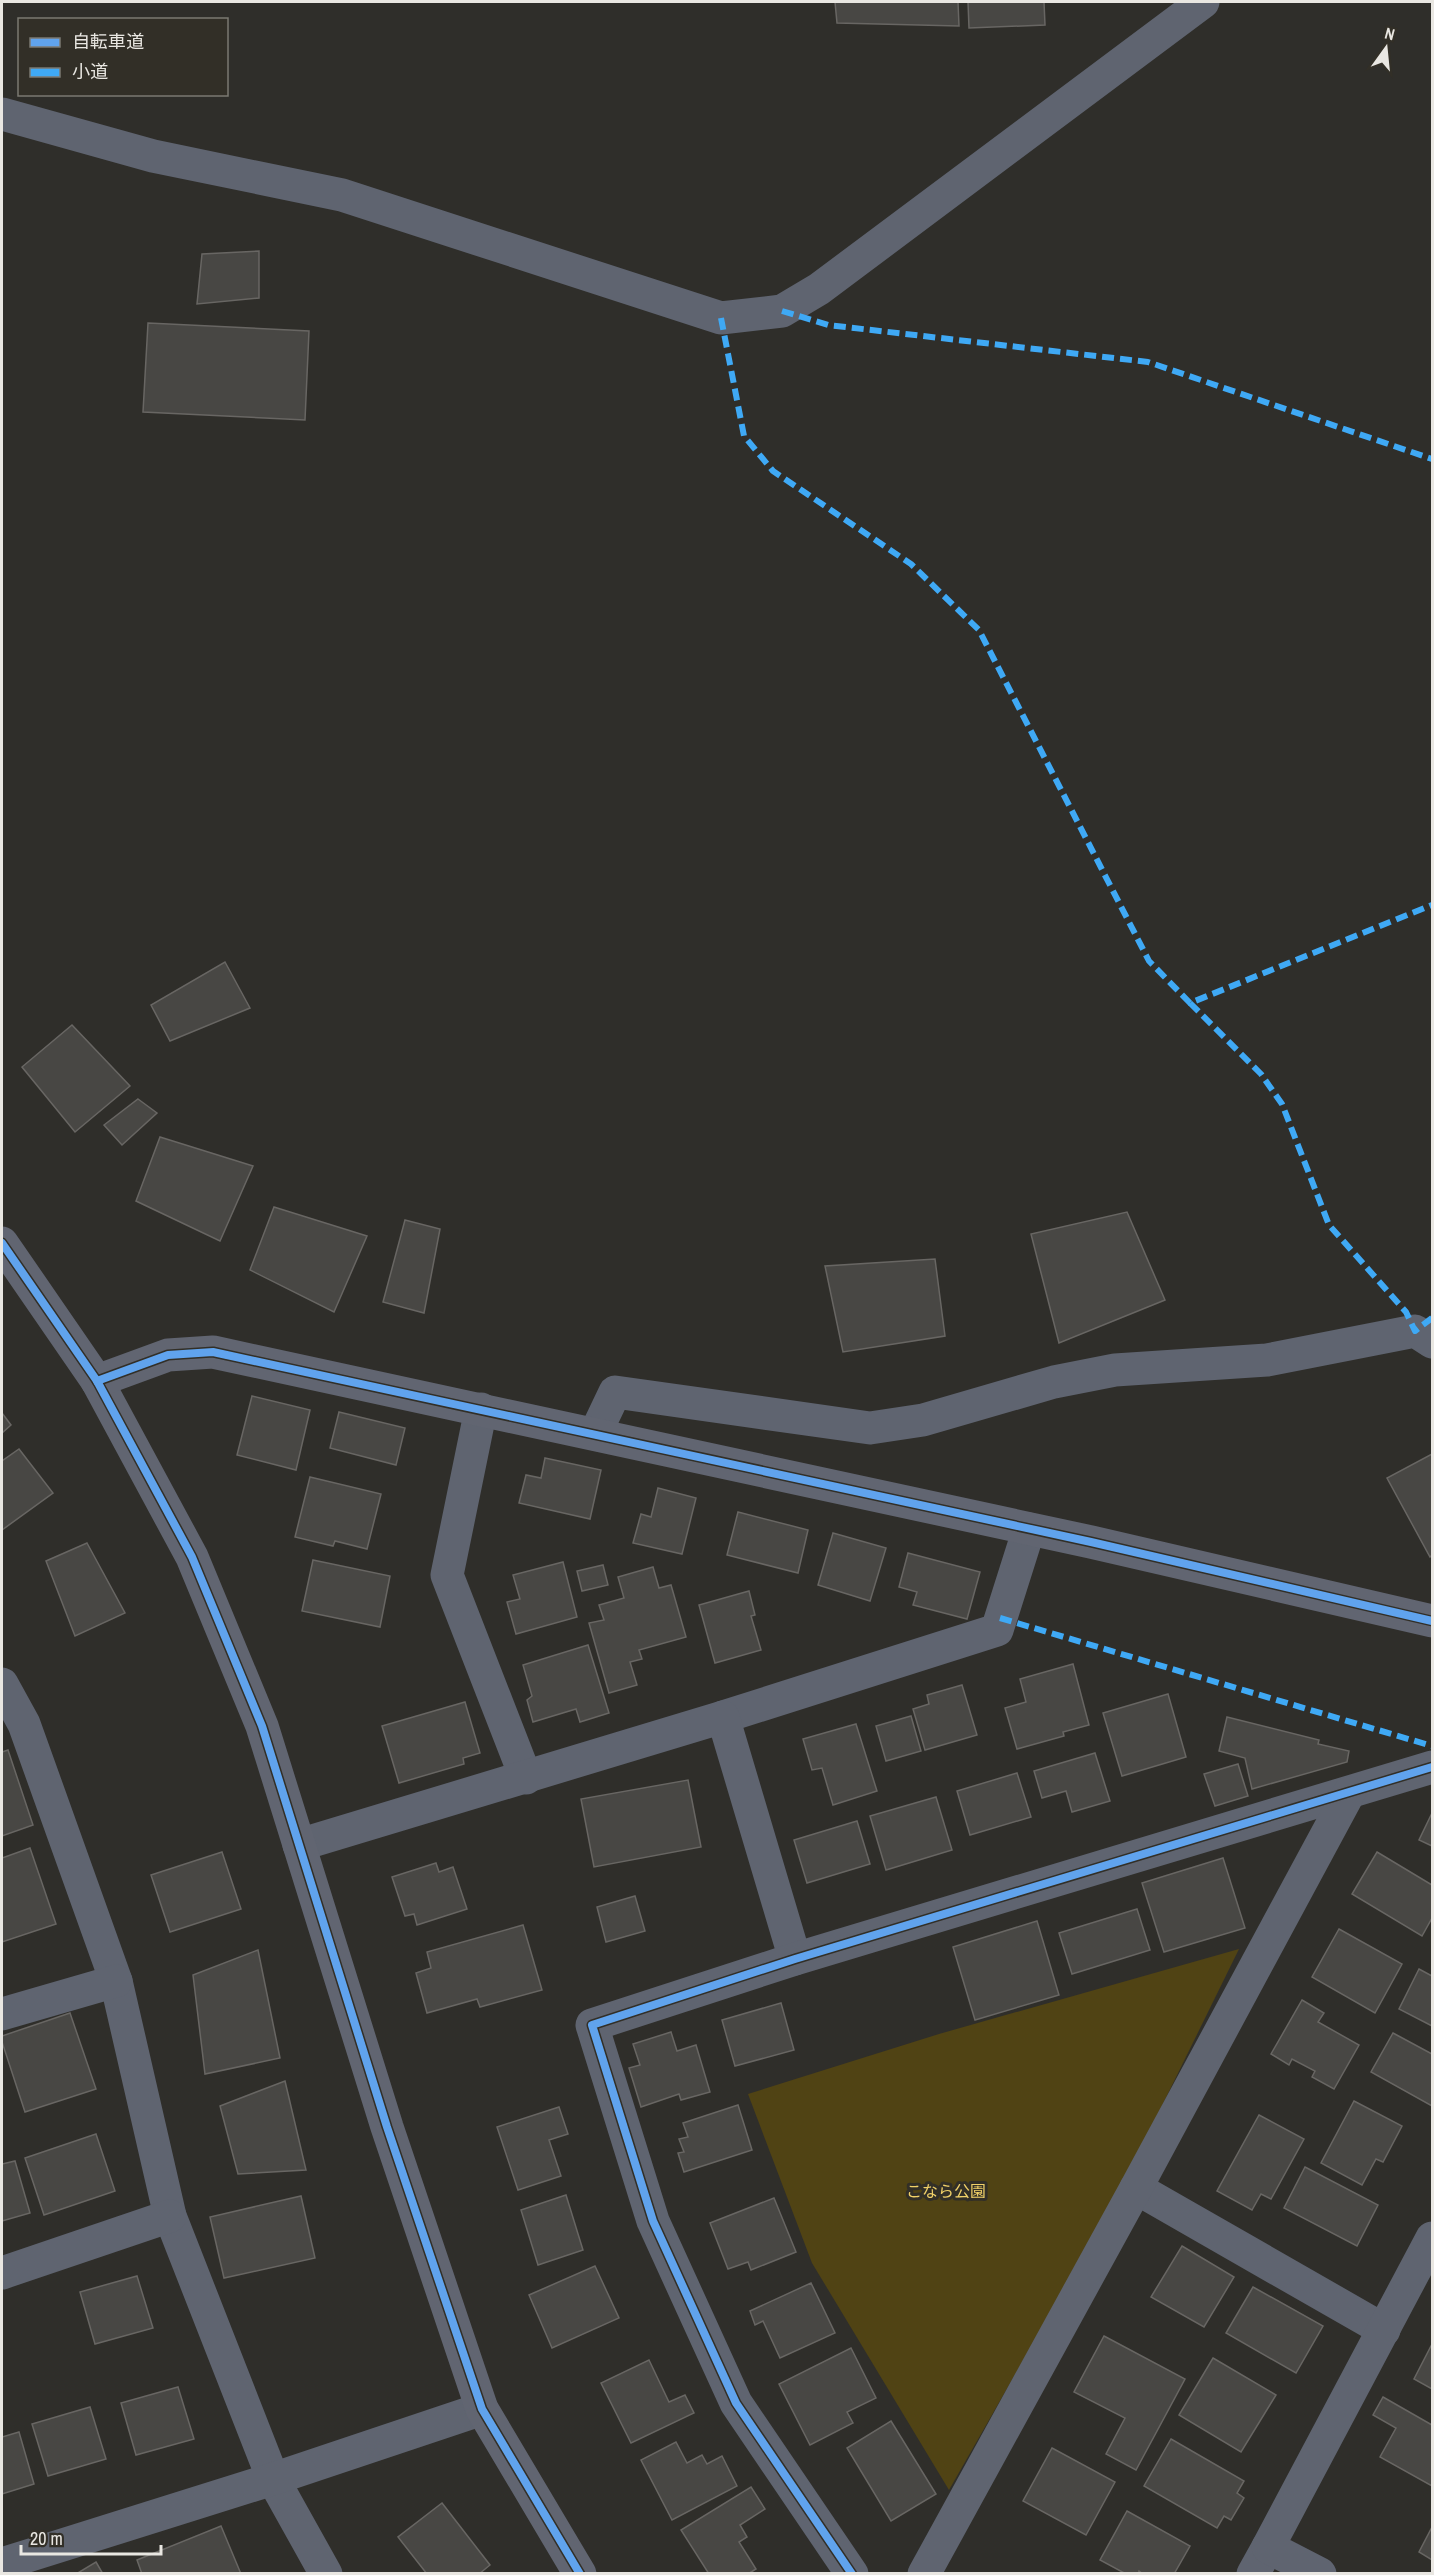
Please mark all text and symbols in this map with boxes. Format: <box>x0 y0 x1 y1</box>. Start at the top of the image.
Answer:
legend <box>18 18 228 96</box>
north arrow <box>1356 18 1416 78</box>
text: N <box>1382 22 1397 45</box>
text: 自転車道 <box>72 29 144 54</box>
text: 小道 <box>72 59 108 84</box>
park label: こなら公園 <box>906 2180 986 2202</box>
scale bar <box>21 2518 160 2556</box>
text: 20 m <box>30 2526 63 2551</box>

